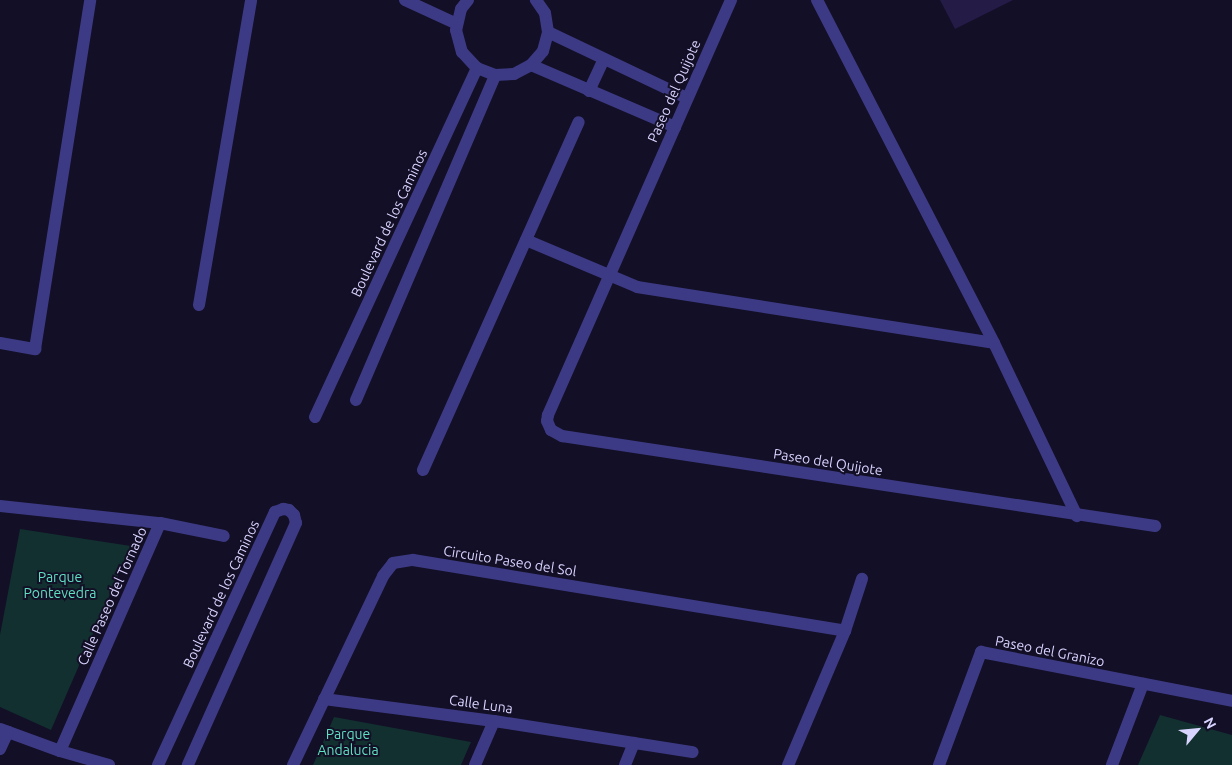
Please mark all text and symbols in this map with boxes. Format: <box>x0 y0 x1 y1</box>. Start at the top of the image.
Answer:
street label: Paseo del Quijote <box>644 37 704 145</box>
street label: Boulevard de los Caminos <box>347 147 431 299</box>
street label: Paseo del Quijote <box>772 445 884 479</box>
street label: Boulevard de los Caminos <box>179 518 263 670</box>
street label: Calle Paseo del Tornado <box>74 524 150 668</box>
street label: Circuito Paseo del Sol <box>442 542 578 580</box>
park label: Parque Pontevedra <box>24 569 96 602</box>
street label: Paseo del Granizo <box>994 632 1106 670</box>
street label: Calle Luna <box>448 691 514 717</box>
north arrow <box>1172 705 1222 755</box>
text: N <box>1201 715 1220 731</box>
park label: Parque Andalucia <box>317 726 379 759</box>

